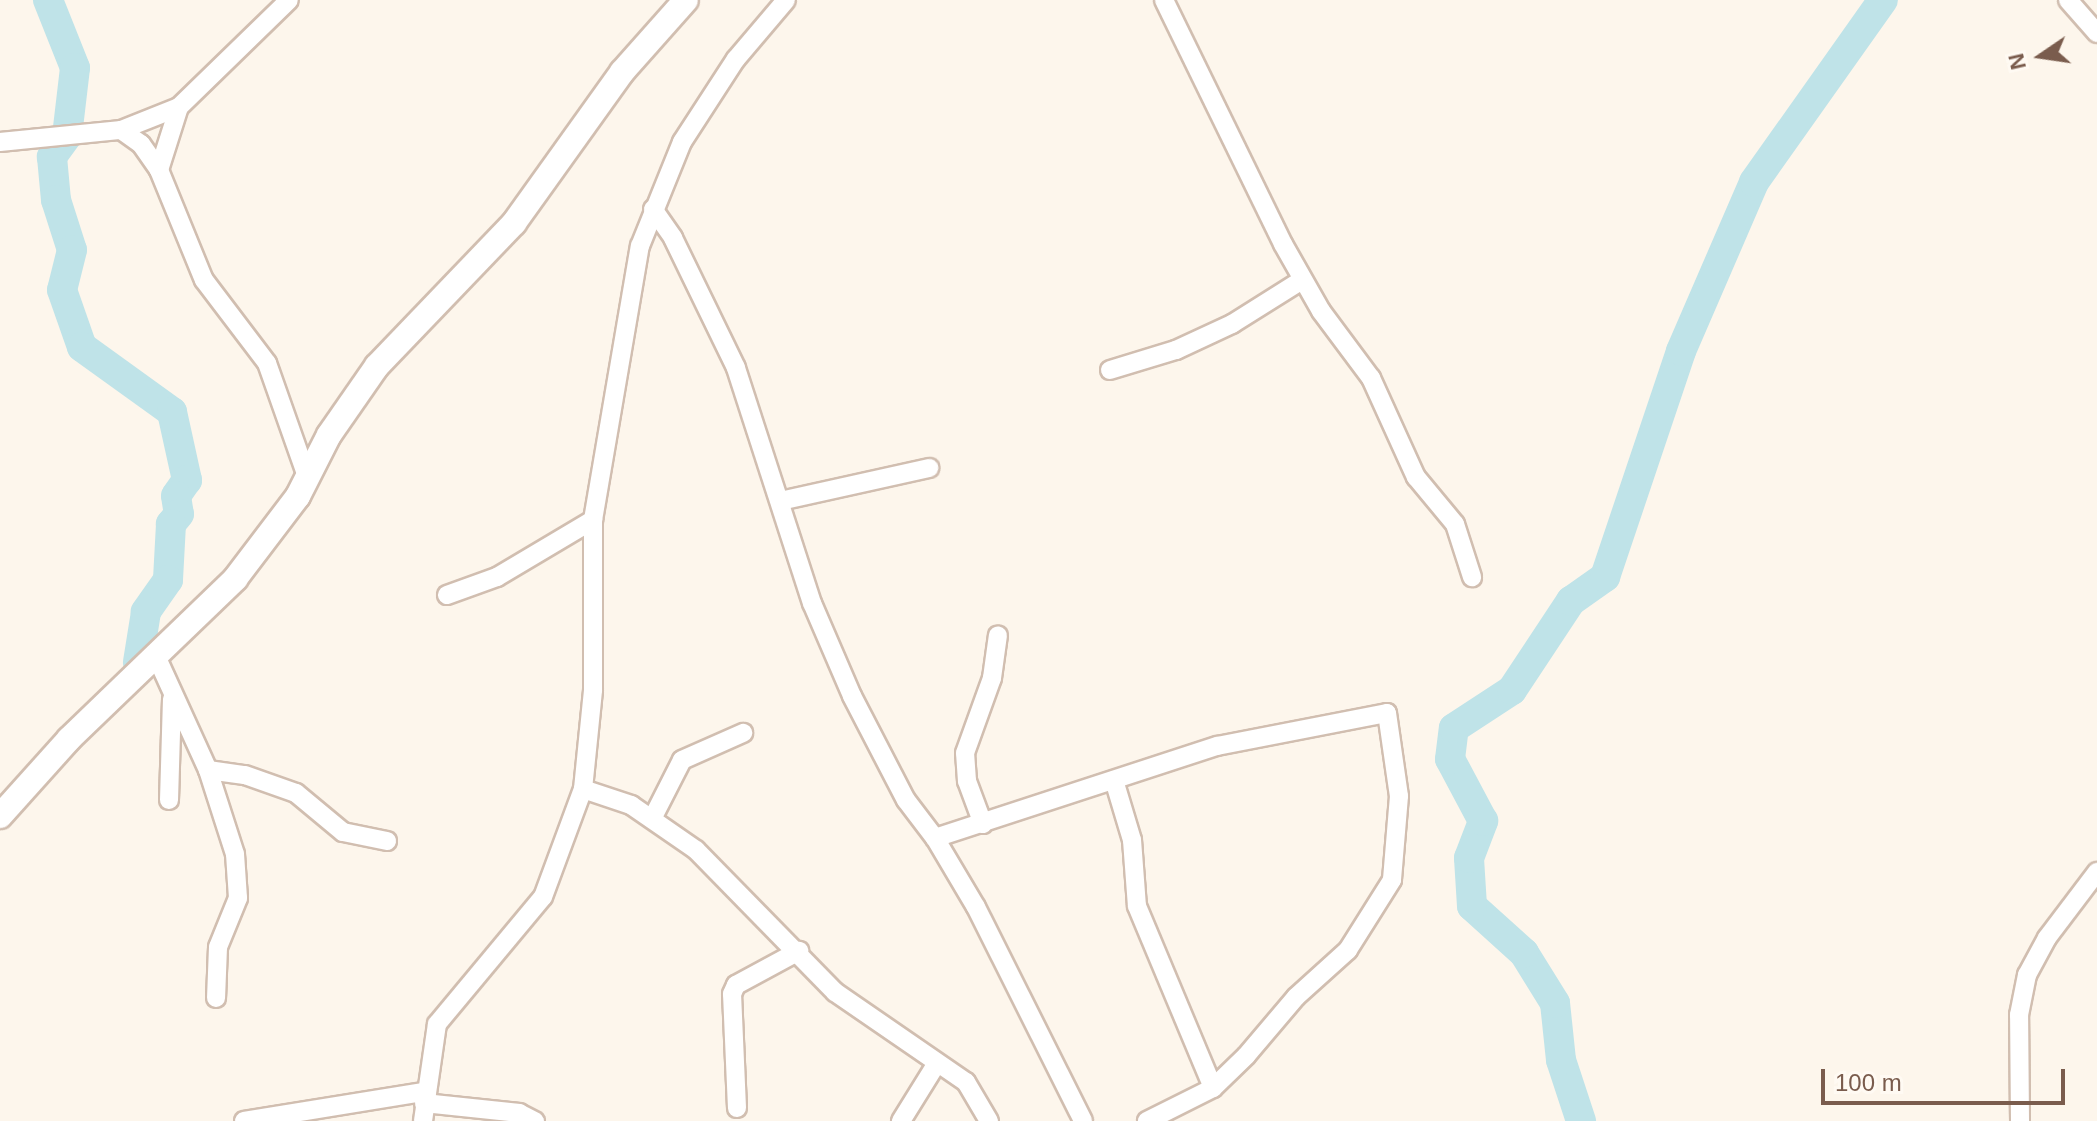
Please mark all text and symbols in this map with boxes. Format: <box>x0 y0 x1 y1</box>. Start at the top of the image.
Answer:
north arrow <box>2001 16 2081 96</box>
text: N <box>2003 51 2031 72</box>
scale bar <box>1825 1053 2069 1103</box>
text: 100 m <box>1835 1069 1902 1096</box>

